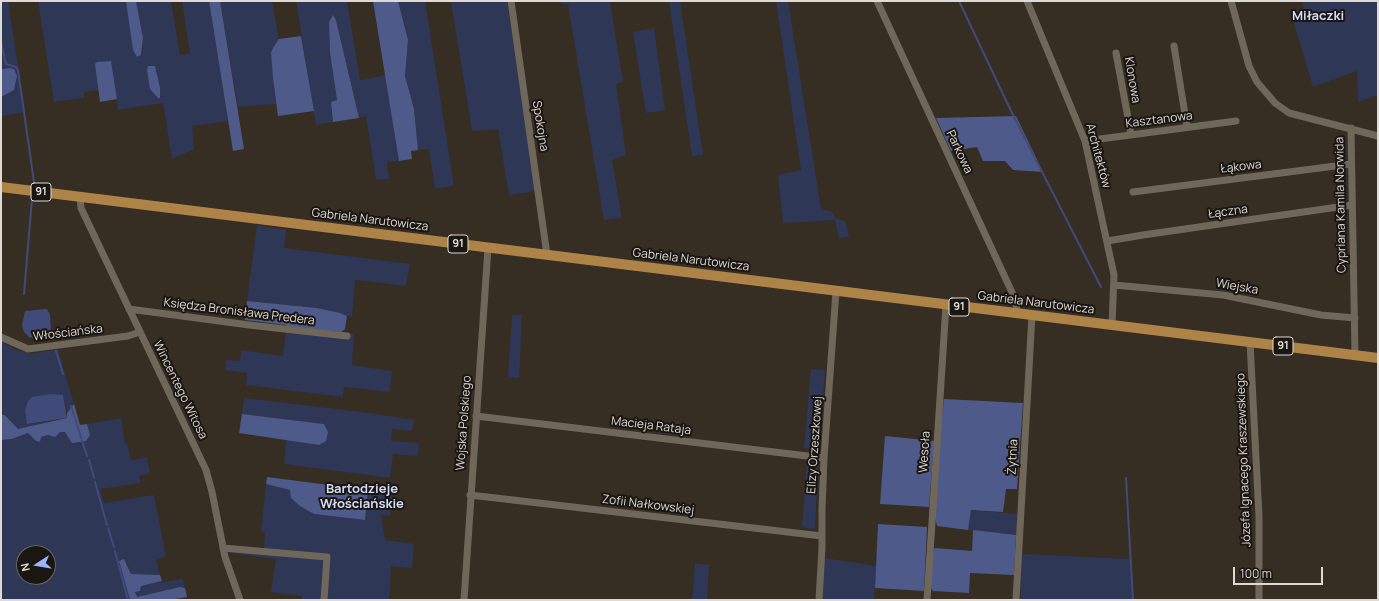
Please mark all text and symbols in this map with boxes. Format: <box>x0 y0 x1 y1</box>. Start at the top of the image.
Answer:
district label: Miłaczki <box>1292 8 1344 24</box>
street label: Klonowa <box>1121 56 1143 104</box>
street label: Spokojna <box>529 100 551 152</box>
street label: Kasztanowa <box>1125 109 1193 131</box>
street label: Architektów <box>1082 122 1114 190</box>
street label: Parkowa <box>943 128 975 176</box>
street label: Cypriana Kamila Norwida <box>1333 137 1349 273</box>
street label: Łąkowa <box>1220 157 1262 177</box>
road number: 91 <box>31 183 51 201</box>
street label: Łączna <box>1207 202 1249 222</box>
street label: Gabriela Narutowicza <box>311 206 429 234</box>
road number: 91 <box>448 235 468 253</box>
street label: Gabriela Narutowicza <box>632 246 750 274</box>
street label: Wiejska <box>1215 276 1259 298</box>
street label: Gabriela Narutowicza <box>977 289 1095 317</box>
street label: Księdza Bronisława Predera <box>163 296 315 328</box>
road number: 91 <box>949 298 969 316</box>
street label: Włościańska <box>32 322 104 344</box>
road number: 91 <box>1273 337 1293 355</box>
street label: Wincentego Witosa <box>150 338 210 442</box>
street label: Józefa Ignacego Kraszewskiego <box>1234 373 1254 547</box>
street label: Wojska Polskiego <box>453 375 475 471</box>
street label: Elizy Orzeszkowej <box>804 396 826 494</box>
street label: Macieja Rataja <box>610 414 692 438</box>
street label: Wesoła <box>916 431 934 473</box>
street label: Żytnia <box>1005 439 1021 475</box>
district label: Bartodzieje Włościańskie <box>320 481 404 512</box>
street label: Zofii Nałkowskiej <box>601 492 695 518</box>
north arrow <box>16 545 56 585</box>
scale bar <box>1235 559 1325 585</box>
text: N <box>17 562 33 573</box>
text: 100 m <box>1240 565 1272 582</box>

